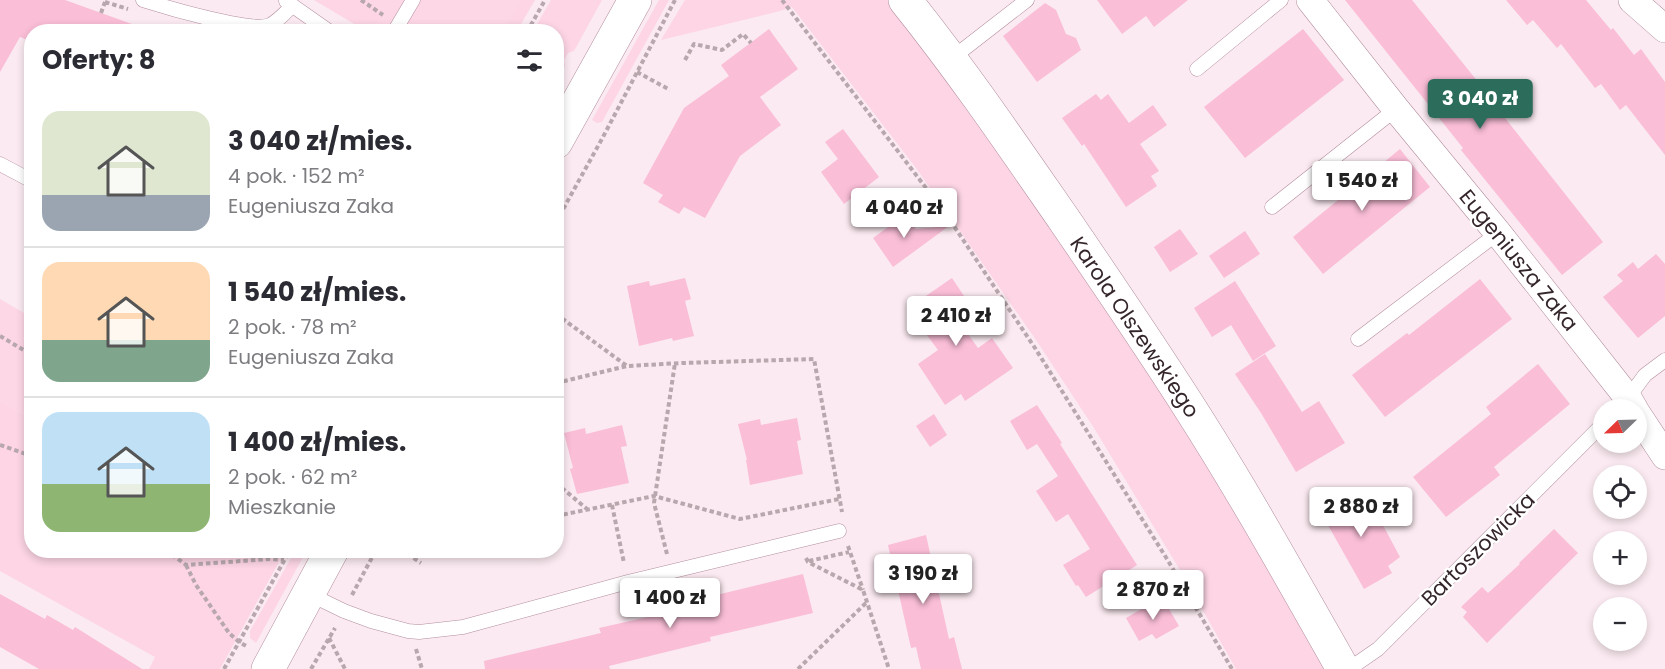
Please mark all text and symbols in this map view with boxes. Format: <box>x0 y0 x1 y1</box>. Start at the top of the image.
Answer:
text: Oferty: 8 <box>42 42 156 78</box>
icon: filters <box>513 44 546 77</box>
pin: 3 040 zł <box>1418 79 1542 130</box>
text: 3 040 zł <box>1442 84 1518 112</box>
text: 3 040 zł/mies. <box>228 123 412 159</box>
icon: home <box>90 135 162 207</box>
pin: 1 540 zł <box>1300 161 1424 212</box>
text: 4 pok. · 152 m² <box>228 162 365 190</box>
text: 1 540 zł <box>1326 166 1398 194</box>
street label: Eugeniusza Zaka <box>1453 183 1585 337</box>
pin: 4 040 zł <box>842 188 966 239</box>
text: Eugeniusza Zaka <box>228 192 394 220</box>
text: 4 040 zł <box>865 193 943 221</box>
street label: Karola Olszewskiego <box>1063 231 1207 423</box>
text: 1 540 zł/mies. <box>228 274 406 310</box>
icon: home <box>90 286 162 358</box>
pin: 2 410 zł <box>894 296 1018 347</box>
text: 2 410 zł <box>921 301 991 329</box>
text: 2 pok. · 78 m² <box>228 313 357 341</box>
text: Eugeniusza Zaka <box>228 343 394 371</box>
north arrow <box>1593 399 1647 453</box>
map controls <box>1593 399 1647 651</box>
text: 1 400 zł/mies. <box>228 424 406 460</box>
icon: home <box>90 436 162 508</box>
text: 2 pok. · 62 m² <box>228 463 357 491</box>
button: locate <box>1593 465 1647 519</box>
street label: Bartoszowicka <box>1415 486 1541 612</box>
pin: 2 880 zł <box>1299 487 1423 538</box>
text: 2 880 zł <box>1323 492 1399 520</box>
text: Mieszkanie <box>228 493 336 521</box>
button: + <box>1593 531 1647 585</box>
pin: 3 190 zł <box>861 554 985 605</box>
text: 3 190 zł <box>888 559 958 587</box>
pin: 2 870 zł <box>1091 570 1215 621</box>
text: 2 870 zł <box>1117 575 1189 603</box>
pin: 1 400 zł <box>608 578 732 629</box>
text: 1 400 zł <box>634 583 706 611</box>
button: − <box>1593 597 1647 651</box>

